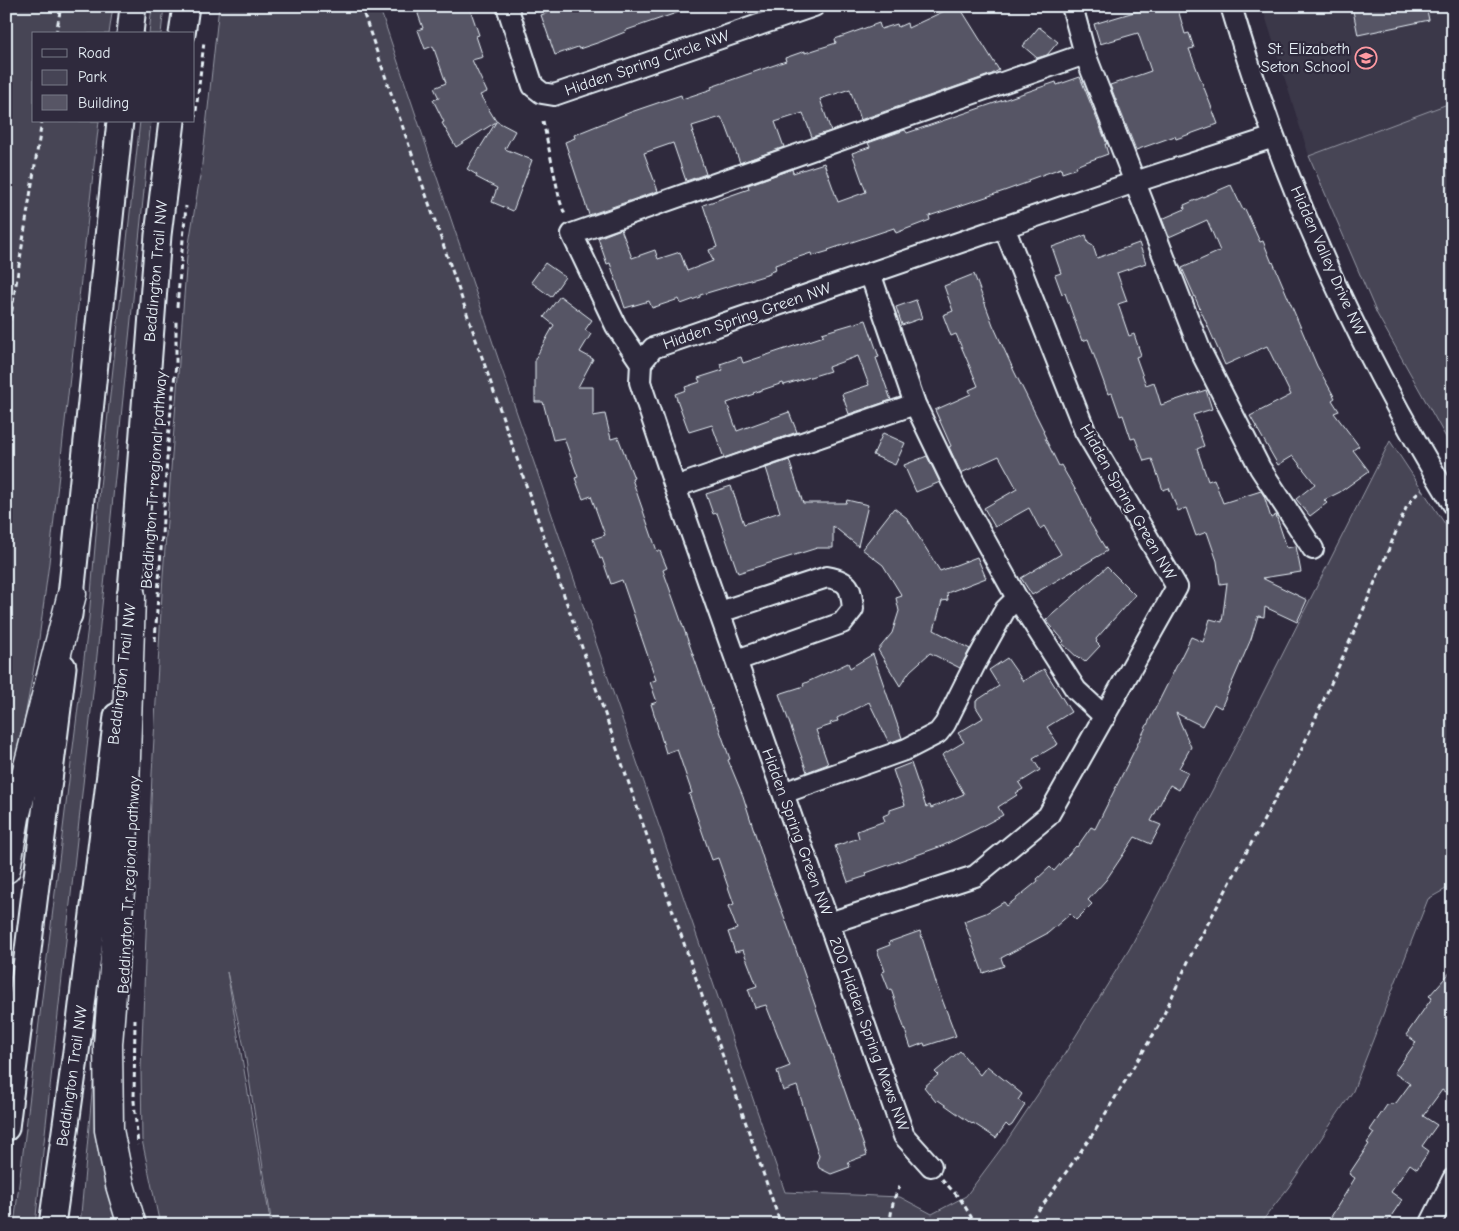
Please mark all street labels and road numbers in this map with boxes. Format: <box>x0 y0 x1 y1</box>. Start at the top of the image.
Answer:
street label: Hidden Spring Circle NW <box>562 26 732 100</box>
street label: Hidden Valley Drive NW <box>1287 183 1369 339</box>
street label: Beddington Trail NW <box>141 199 171 343</box>
street label: Hidden Spring Green NW <box>661 279 833 353</box>
street label: Beddington Tr regional pathway <box>137 370 171 589</box>
street label: Hidden Spring Green NW <box>1076 421 1180 583</box>
street label: Beddington Trail NW <box>104 602 140 746</box>
street label: Hidden Spring Green NW <box>758 746 836 918</box>
street label: Beddington Tr regional pathway <box>114 775 144 994</box>
street label: 200 Hidden Spring Mews NW <box>825 935 913 1133</box>
street label: Beddington Trail NW <box>53 1004 91 1148</box>

